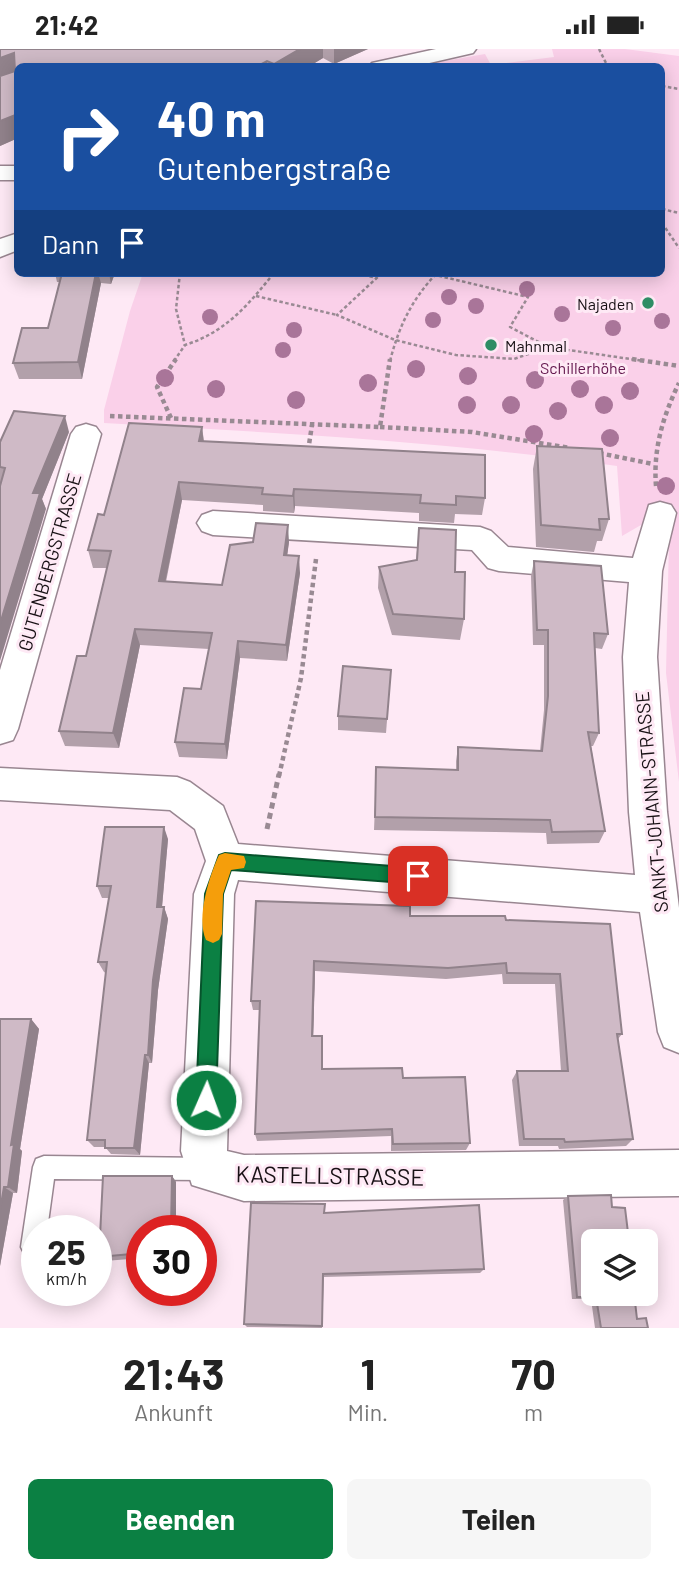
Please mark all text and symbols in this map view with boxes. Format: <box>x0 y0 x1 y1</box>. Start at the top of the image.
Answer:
text: 21:42 <box>35 9 98 40</box>
text: 40 m <box>157 88 265 147</box>
icon: right <box>42 91 133 182</box>
text: Gutenbergstraße <box>157 148 392 186</box>
icon: arrive <box>113 224 151 262</box>
text: Dann <box>42 228 99 259</box>
place label: Najaden <box>577 294 634 313</box>
marker: Najaden <box>640 295 656 311</box>
place label: Mahnmal <box>505 336 567 355</box>
marker: Mahnmal <box>483 337 499 353</box>
park label: Schillerhöhe <box>540 358 626 377</box>
street label: GUTENBERGSTRASSE <box>13 470 85 654</box>
street label: SANKT-JOHANN-STRASSE <box>630 690 672 914</box>
pin <box>388 846 448 906</box>
icon: arrive <box>399 857 437 895</box>
position arrow <box>169 1063 243 1137</box>
street label: KASTELLSTRASSE <box>235 1159 425 1191</box>
speed limit sign: 30 <box>126 1215 217 1306</box>
map controls <box>581 1229 658 1306</box>
button: layers <box>581 1229 658 1306</box>
text: 25 <box>47 1230 86 1272</box>
text: km/h <box>46 1267 87 1289</box>
text: 21:43 <box>123 1348 225 1398</box>
text: 1 <box>360 1348 375 1398</box>
text: 70 <box>511 1348 556 1398</box>
text: Ankunft <box>134 1398 213 1426</box>
text: Min. <box>348 1398 388 1426</box>
text: m <box>524 1398 543 1426</box>
button: Beenden <box>28 1479 333 1559</box>
button: Teilen <box>347 1479 651 1559</box>

